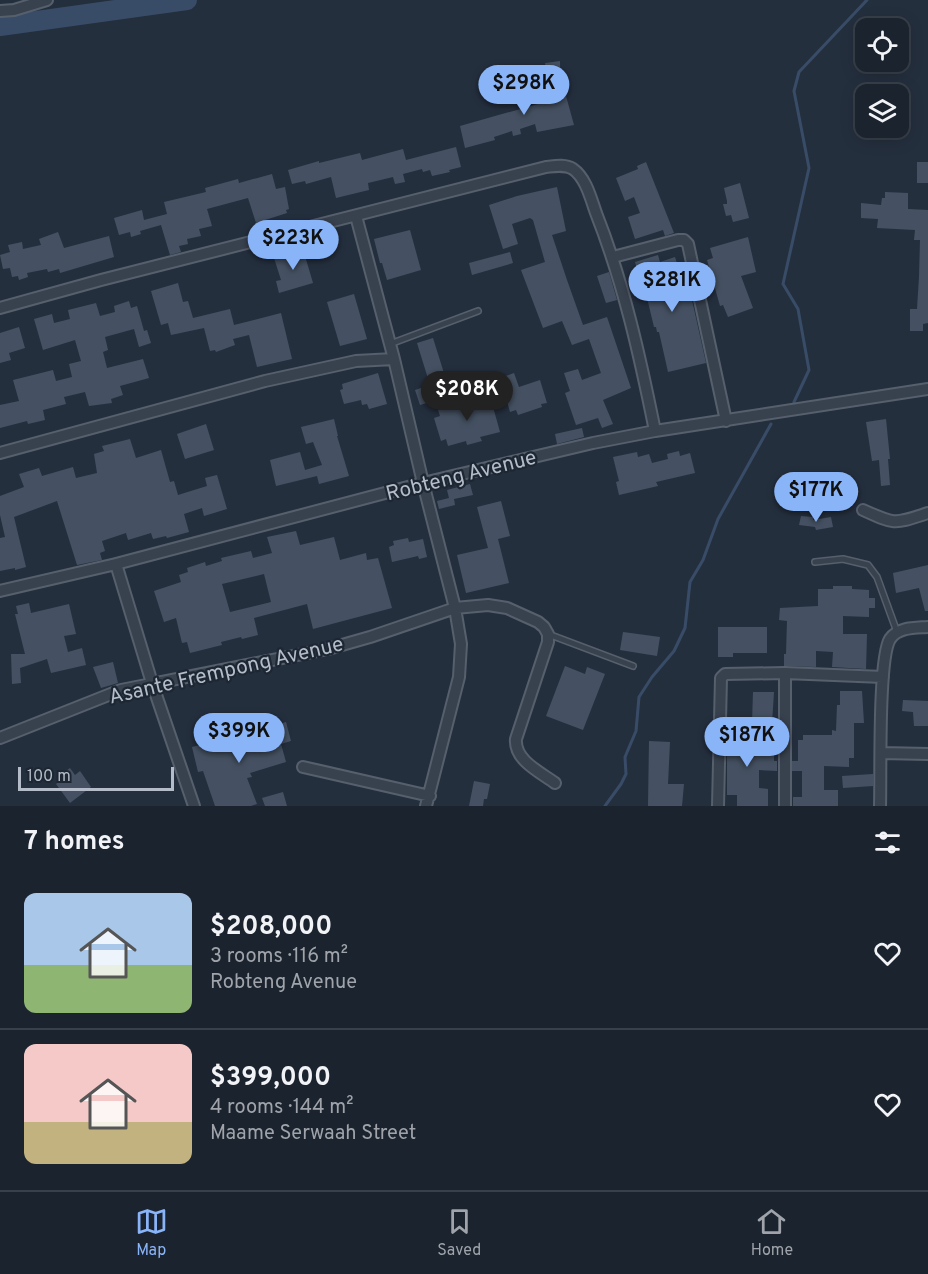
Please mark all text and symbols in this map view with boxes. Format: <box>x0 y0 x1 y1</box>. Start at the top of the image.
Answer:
map controls <box>855 18 909 138</box>
button: locate <box>855 18 909 72</box>
pin: $298K <box>482 65 566 116</box>
text: $298K <box>492 71 556 97</box>
button: layers <box>855 84 909 138</box>
pin: $223K <box>251 220 335 271</box>
text: $223K <box>262 226 324 252</box>
pin: $281K <box>630 262 714 313</box>
text: $281K <box>643 268 701 294</box>
pin: $208K <box>425 371 509 422</box>
text: $208K <box>435 377 499 403</box>
street label: Robteng Avenue <box>383 445 539 508</box>
pin: $177K <box>774 472 858 523</box>
text: $177K <box>788 478 844 504</box>
street label: Asante Frempong Avenue <box>106 631 346 712</box>
pin: $399K <box>197 713 281 764</box>
pin: $187K <box>705 717 789 768</box>
text: $399K <box>208 719 270 745</box>
text: $187K <box>718 723 776 749</box>
scale bar <box>18 764 174 792</box>
text: 100 m <box>27 767 71 787</box>
text: 7 homes <box>24 826 124 859</box>
icon: filters <box>871 826 904 859</box>
text: $208,000 <box>210 911 332 944</box>
icon: home <box>72 917 144 989</box>
icon: heart <box>871 937 904 970</box>
text: 3 rooms · 116 m² <box>210 944 348 970</box>
text: Robteng Avenue <box>210 970 357 996</box>
text: $399,000 <box>210 1062 331 1095</box>
icon: home <box>72 1068 144 1140</box>
icon: heart <box>871 1088 904 1121</box>
text: 4 rooms · 144 m² <box>210 1095 353 1121</box>
text: Maame Serwaah Street <box>210 1121 416 1147</box>
tab: Map <box>135 1205 168 1261</box>
tab: Saved <box>437 1205 481 1261</box>
tab: Home <box>751 1205 793 1261</box>

